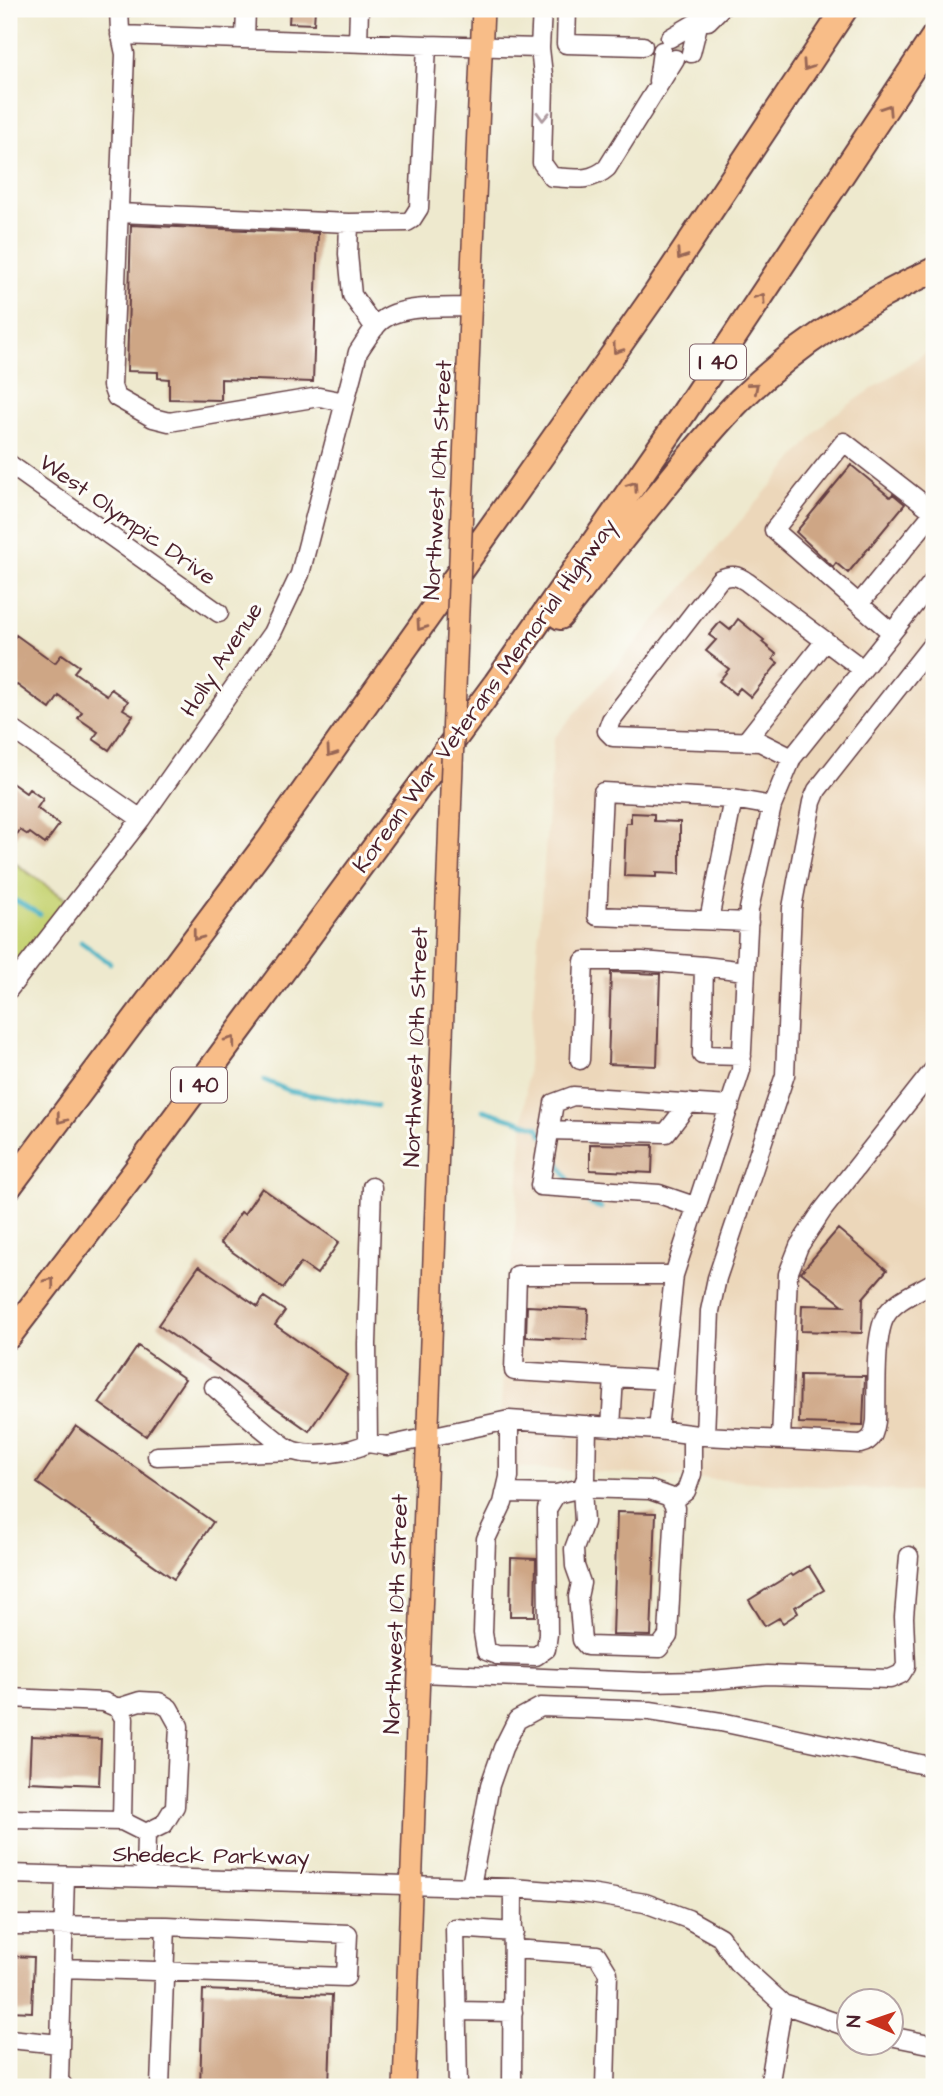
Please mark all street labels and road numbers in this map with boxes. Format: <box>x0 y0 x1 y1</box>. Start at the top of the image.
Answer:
road number: I 40 <box>690 344 746 380</box>
street label: Northwest 10th Street <box>416 359 460 601</box>
street label: West Olympic Drive <box>32 447 222 594</box>
street label: Korean War Veterans Memorial Highway <box>345 511 626 880</box>
street label: Holly Avenue <box>173 596 272 724</box>
street label: Northwest 10th Street <box>396 926 436 1168</box>
road number: I 40 <box>171 1068 227 1102</box>
street label: Northwest 10th Street <box>376 1493 416 1735</box>
street label: Shedeck Parkway <box>112 1838 310 1875</box>

